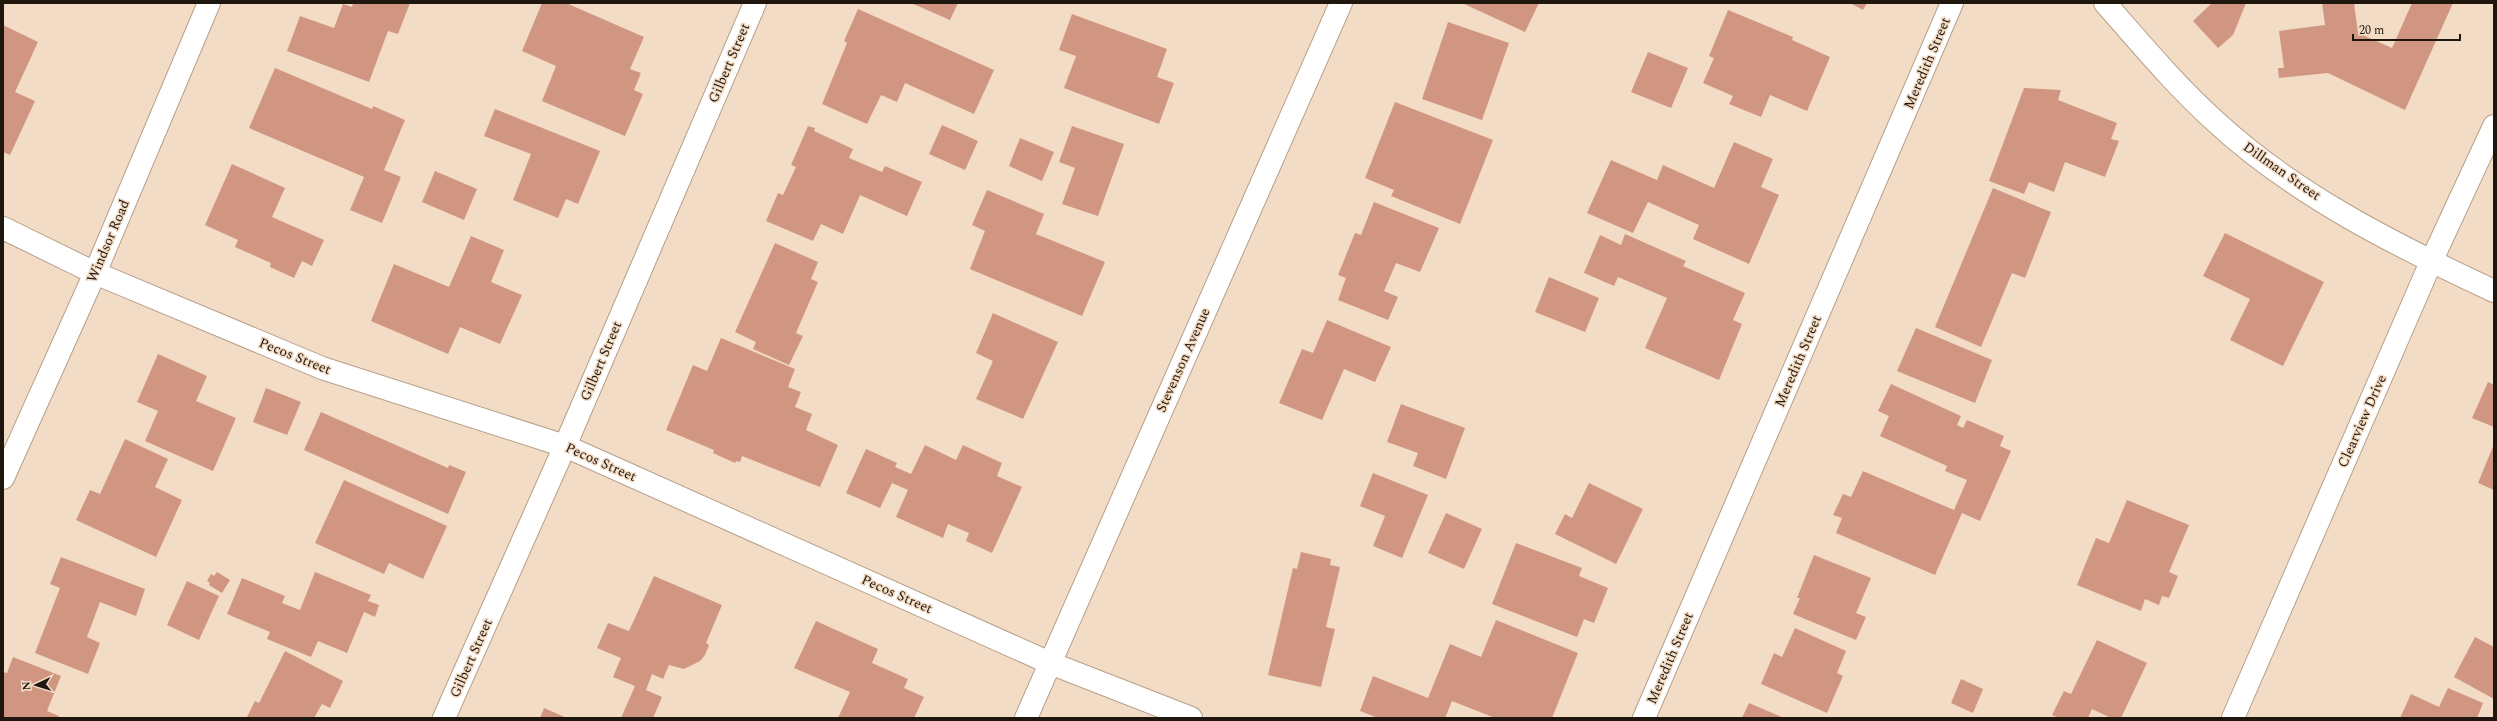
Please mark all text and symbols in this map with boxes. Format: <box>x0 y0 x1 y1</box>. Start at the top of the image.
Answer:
street label: Meredith Street <box>1898 14 1956 112</box>
scale bar <box>2353 16 2460 42</box>
street label: Gilbert Street <box>703 20 755 106</box>
text: 20 m <box>2359 21 2384 40</box>
street label: Dillman Street <box>2239 136 2325 206</box>
street label: Windsor Road <box>81 196 135 286</box>
street label: Stevenson Avenue <box>1151 304 1216 416</box>
street label: Meredith Street <box>1769 312 1827 410</box>
street label: Gilbert Street <box>575 318 627 404</box>
street label: Pecos Street <box>256 332 334 380</box>
street label: Clearview Drive <box>2332 371 2392 471</box>
street label: Pecos Street <box>562 437 640 487</box>
street label: Pecos Street <box>858 569 936 619</box>
street label: Meredith Street <box>1641 609 1699 707</box>
street label: Gilbert Street <box>444 615 498 701</box>
north arrow <box>16 665 56 705</box>
text: N <box>18 681 35 691</box>

